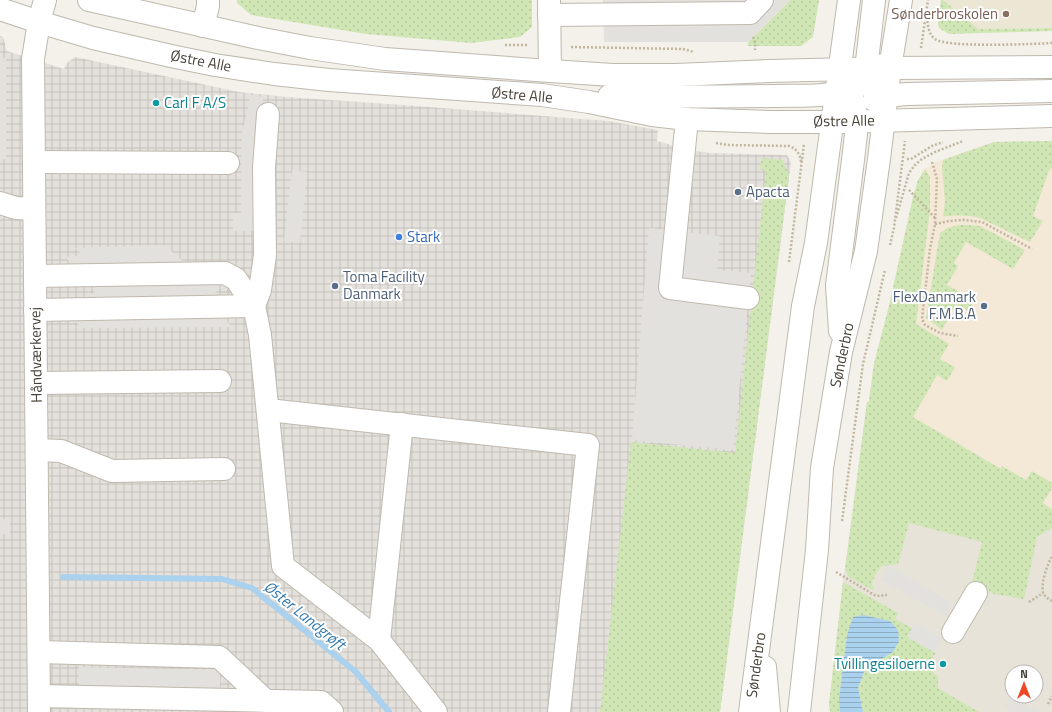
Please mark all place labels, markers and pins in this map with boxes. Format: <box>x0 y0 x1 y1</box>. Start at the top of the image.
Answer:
place label: Sønderbroskolen <box>891 2 998 25</box>
marker: Sønderbroskolen <box>1001 9 1011 19</box>
place label: Carl F A/S <box>164 91 226 114</box>
marker: Carl F A/S <box>151 98 161 108</box>
place label: Apacta <box>746 180 790 203</box>
marker: Apacta <box>733 187 743 197</box>
place label: Stark <box>407 225 440 248</box>
marker: Stark <box>394 232 404 242</box>
place label: Toma Facility Danmark <box>343 265 425 305</box>
marker: Toma Facility Danmark <box>330 281 340 291</box>
place label: FlexDanmark F.M.B.A <box>893 285 976 325</box>
marker: FlexDanmark F.M.B.A <box>979 301 989 311</box>
place label: Tvillingesiloerne <box>834 652 935 675</box>
marker: Tvillingesiloerne <box>938 659 948 669</box>

